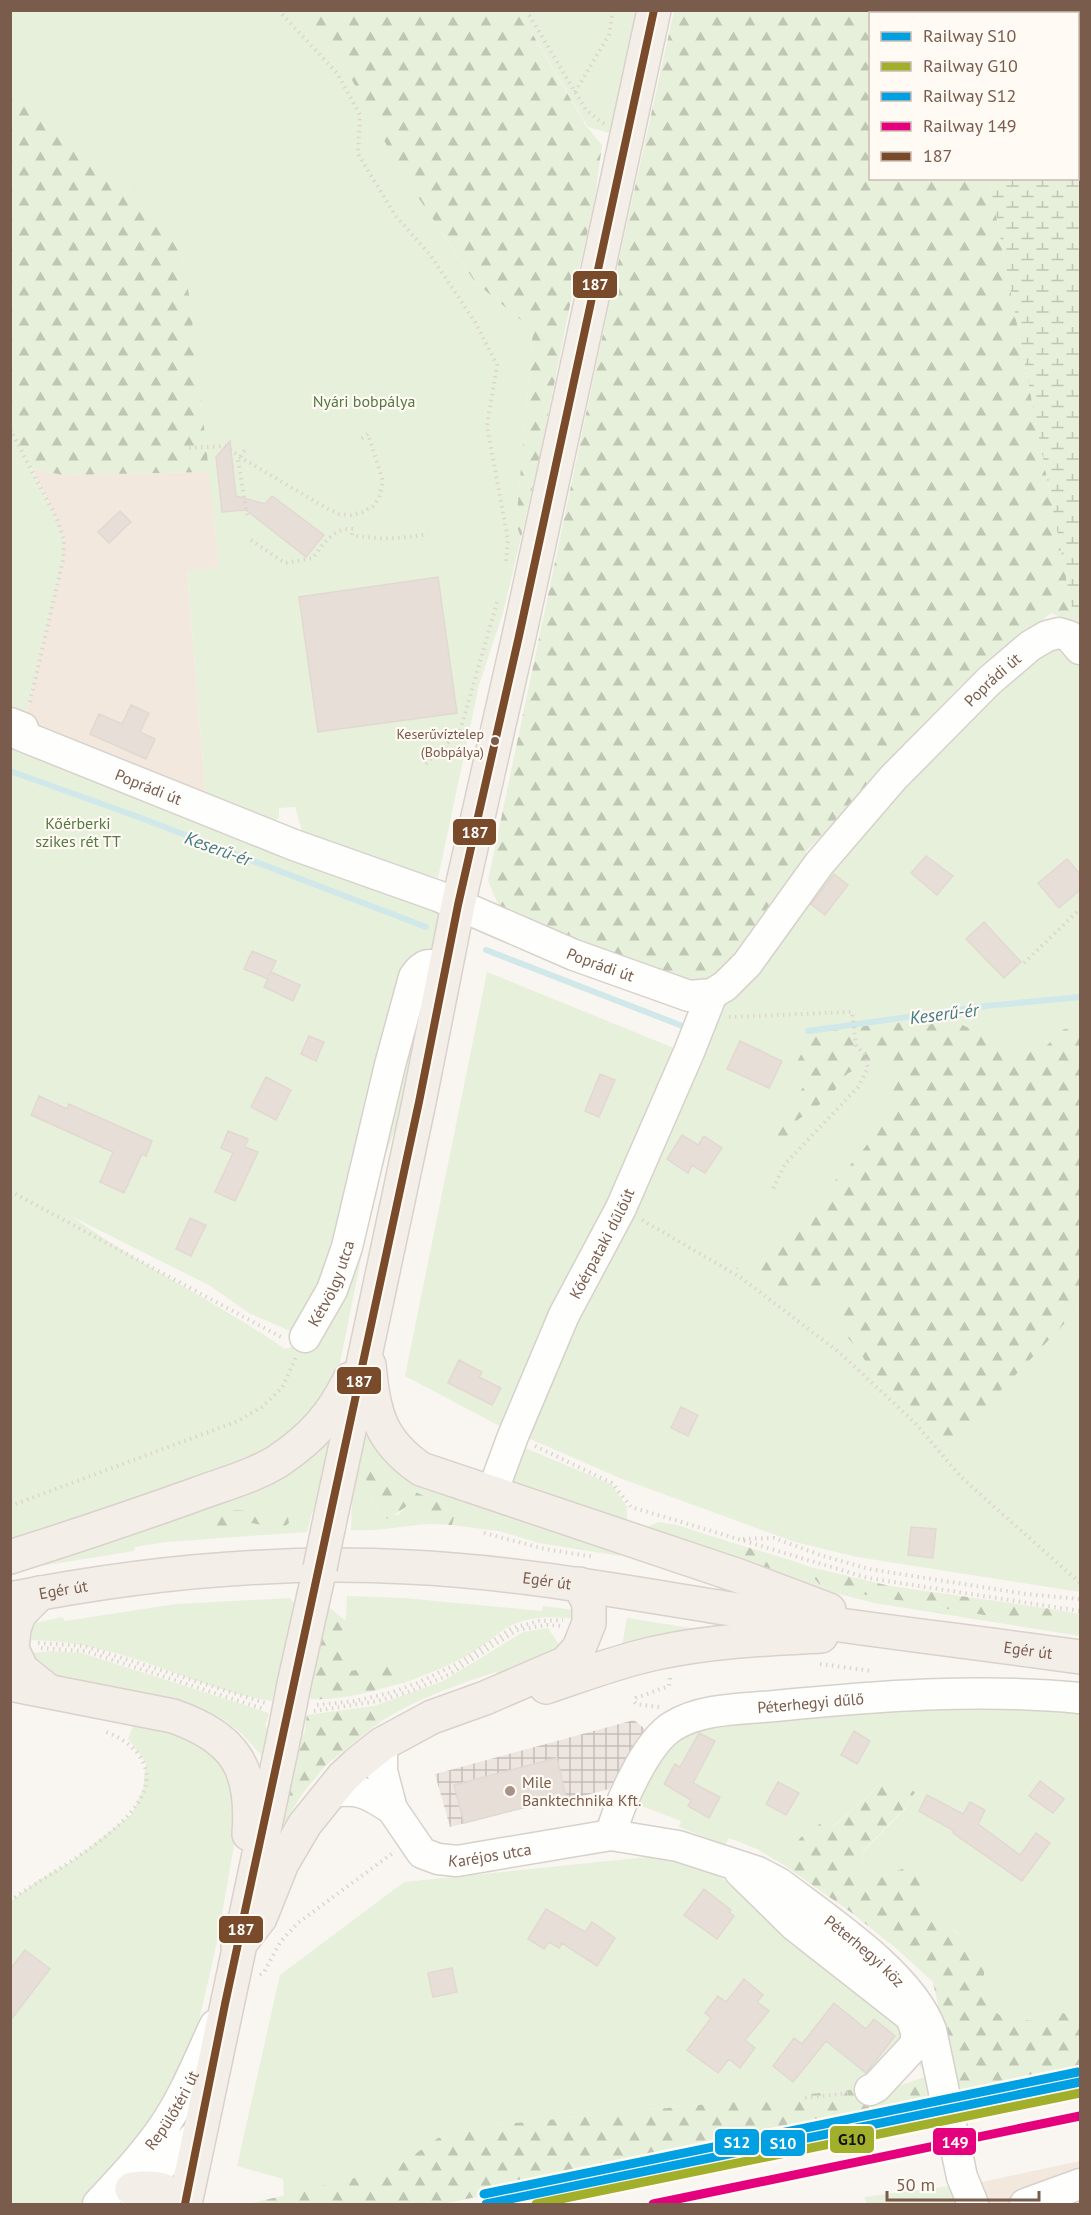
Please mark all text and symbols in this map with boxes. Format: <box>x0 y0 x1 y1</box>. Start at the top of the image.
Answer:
legend <box>869 12 1079 180</box>
text: Railway S10 <box>923 24 1017 47</box>
text: Railway G10 <box>923 54 1018 77</box>
text: Railway S12 <box>923 84 1016 107</box>
text: Railway 149 <box>923 114 1017 137</box>
text: 187 <box>923 144 952 167</box>
line badge: 187 <box>572 270 618 299</box>
text: 187 <box>581 274 609 294</box>
park label: Nyári bobpálya <box>313 391 415 411</box>
street label: Poprádi út <box>960 648 1025 711</box>
place label: Keserűvíztelep (Bobpálya) <box>396 725 484 761</box>
marker: Keserűvíztelep (Bobpálya) <box>489 735 501 747</box>
street label: Poprádi út <box>112 764 185 809</box>
park label: Kőérberki szikes rét TT <box>35 813 121 851</box>
line badge: 187 <box>452 818 497 846</box>
text: 187 <box>461 822 489 842</box>
water label: Keserű-ér <box>182 826 256 872</box>
street label: Poprádi út <box>564 943 638 986</box>
water label: Keserű-ér <box>908 998 981 1029</box>
street label: Kőérpataki dűlőút <box>565 1185 639 1302</box>
street label: Kétvölgy utca <box>303 1239 358 1330</box>
line badge: 187 <box>336 1366 382 1395</box>
text: 187 <box>345 1371 373 1391</box>
street label: Egér út <box>521 1567 573 1594</box>
street label: Egér út <box>37 1575 89 1603</box>
street label: Egér út <box>1002 1637 1054 1663</box>
street label: Péterhegyi dűlő <box>757 1688 865 1717</box>
place label: Mile Banktechnika Kft. <box>522 1772 642 1810</box>
marker: Mile Banktechnika Kft. <box>503 1784 517 1798</box>
street label: Karéjos utca <box>447 1839 533 1871</box>
street label: Péterhegyi köz <box>821 1910 909 1991</box>
line badge: 187 <box>218 1915 264 1944</box>
text: 187 <box>227 1919 255 1939</box>
street label: Repülőtéri út <box>140 2067 203 2154</box>
line badge: G10 <box>829 2125 875 2154</box>
line badge: 149 <box>932 2127 977 2156</box>
line badge: S12 <box>714 2128 760 2156</box>
line badge: S10 <box>760 2129 806 2157</box>
text: G10 <box>838 2129 866 2149</box>
text: S12 <box>724 2132 750 2152</box>
text: 149 <box>941 2132 969 2152</box>
text: S10 <box>770 2133 796 2153</box>
scale bar <box>887 2164 1038 2202</box>
text: 50 m <box>896 2173 935 2196</box>

